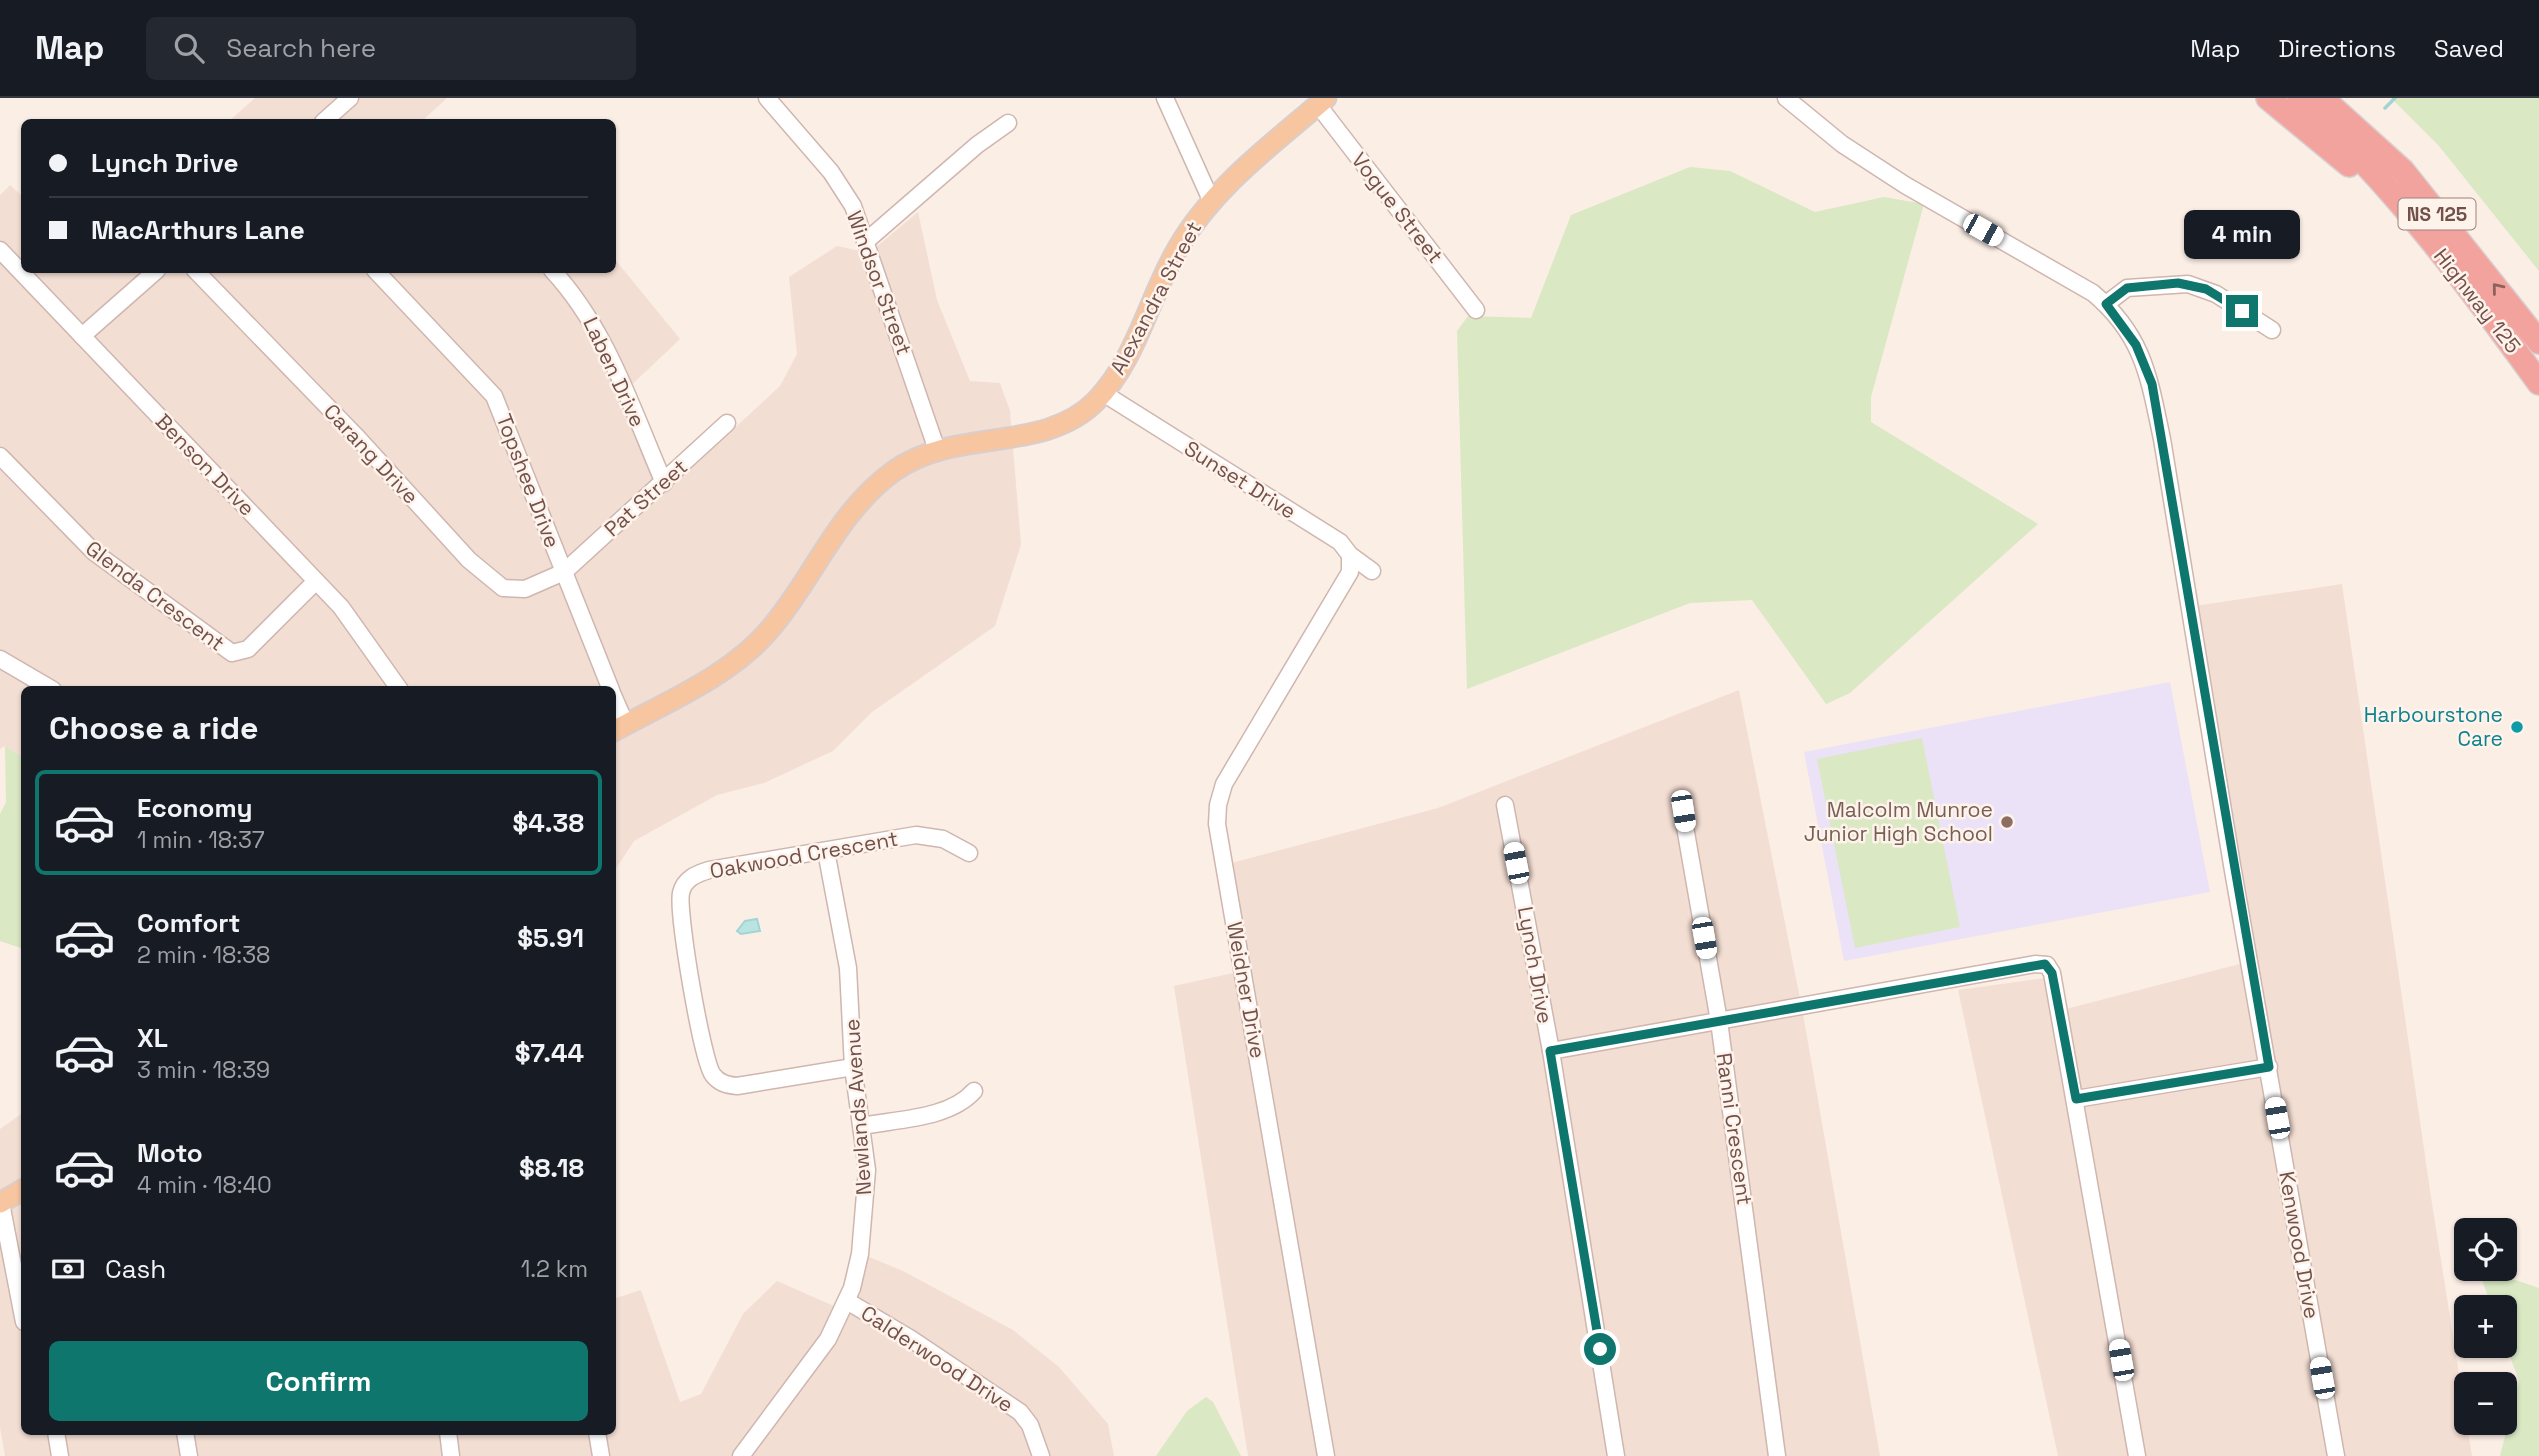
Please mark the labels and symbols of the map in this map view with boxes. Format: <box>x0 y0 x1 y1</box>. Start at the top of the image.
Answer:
street label: Vogue Street <box>1346 147 1449 269</box>
road number: NS 125 <box>2398 198 2476 230</box>
street label: Windsor Street <box>841 207 918 359</box>
callout: 4 min <box>2184 209 2300 258</box>
car <box>1960 211 2007 249</box>
street label: Alexandra Street <box>1104 216 1207 379</box>
street label: Highway 125 <box>2428 243 2527 359</box>
one-way arrow <box>2492 284 2505 296</box>
route end <box>2226 295 2258 327</box>
street label: Laben Drive <box>577 313 652 431</box>
street label: Carang Drive <box>318 398 425 509</box>
street label: Benson Drive <box>150 408 261 521</box>
street label: Topshee Drive <box>491 410 566 552</box>
street label: Sunset Drive <box>1179 434 1301 525</box>
street label: Pat Street <box>598 453 693 542</box>
street label: Glenda Crescent <box>80 535 230 657</box>
place label: Harbourstone Care <box>2364 701 2503 752</box>
marker: Harbourstone Care <box>2509 719 2525 735</box>
car <box>1670 789 1697 833</box>
place label: Malcolm Munroe Junior High School <box>1804 796 1993 847</box>
marker: Malcolm Munroe Junior High School <box>1999 814 2015 830</box>
street label: Oakwood Crescent <box>708 825 900 884</box>
car <box>1502 840 1531 886</box>
street label: Lynch Drive <box>1512 904 1559 1025</box>
car <box>1691 915 1718 961</box>
street label: Weidner Drive <box>1221 920 1272 1060</box>
street label: Newlands Avenue <box>838 1018 877 1196</box>
street label: Ranni Crescent <box>1710 1051 1759 1207</box>
car <box>2264 1095 2291 1141</box>
street label: Kenwood Drive <box>2273 1169 2326 1321</box>
street label: Calderwood Drive <box>856 1299 1019 1418</box>
route start <box>1584 1333 1616 1365</box>
car <box>2108 1337 2135 1383</box>
car <box>2309 1355 2336 1401</box>

